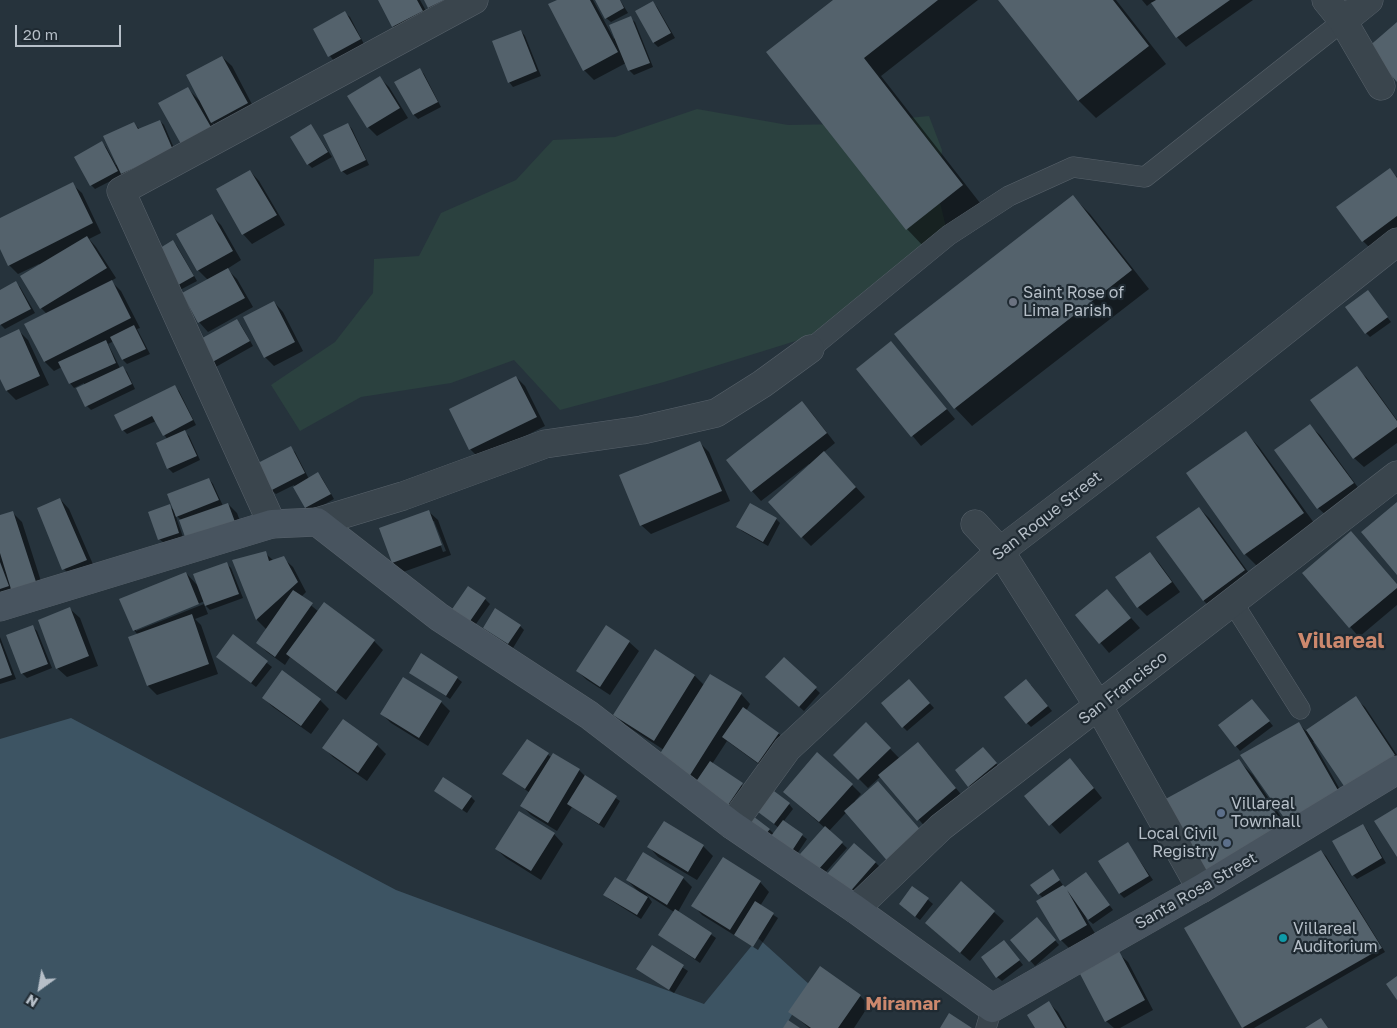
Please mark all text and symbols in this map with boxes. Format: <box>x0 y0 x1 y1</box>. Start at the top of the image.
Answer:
scale bar <box>18 15 124 47</box>
text: 20 m <box>23 25 58 43</box>
place label: Saint Rose of Lima Parish <box>1023 283 1124 321</box>
marker: Saint Rose of Lima Parish <box>1007 296 1019 308</box>
street label: San Roque Street <box>988 467 1106 565</box>
district label: Villareal <box>1298 628 1384 654</box>
street label: San Francisco <box>1075 647 1171 729</box>
place label: Villareal Townhall <box>1231 794 1301 832</box>
marker: Villareal Townhall <box>1215 807 1227 819</box>
place label: Local Civil Registry <box>1138 824 1217 862</box>
marker: Local Civil Registry <box>1221 837 1233 849</box>
street label: Santa Rosa Street <box>1132 848 1260 934</box>
place label: Villareal Auditorium <box>1293 919 1378 957</box>
marker: Villareal Auditorium <box>1277 932 1289 944</box>
north arrow <box>15 963 65 1013</box>
text: N <box>23 991 41 1011</box>
district label: Miramar <box>865 993 941 1015</box>

